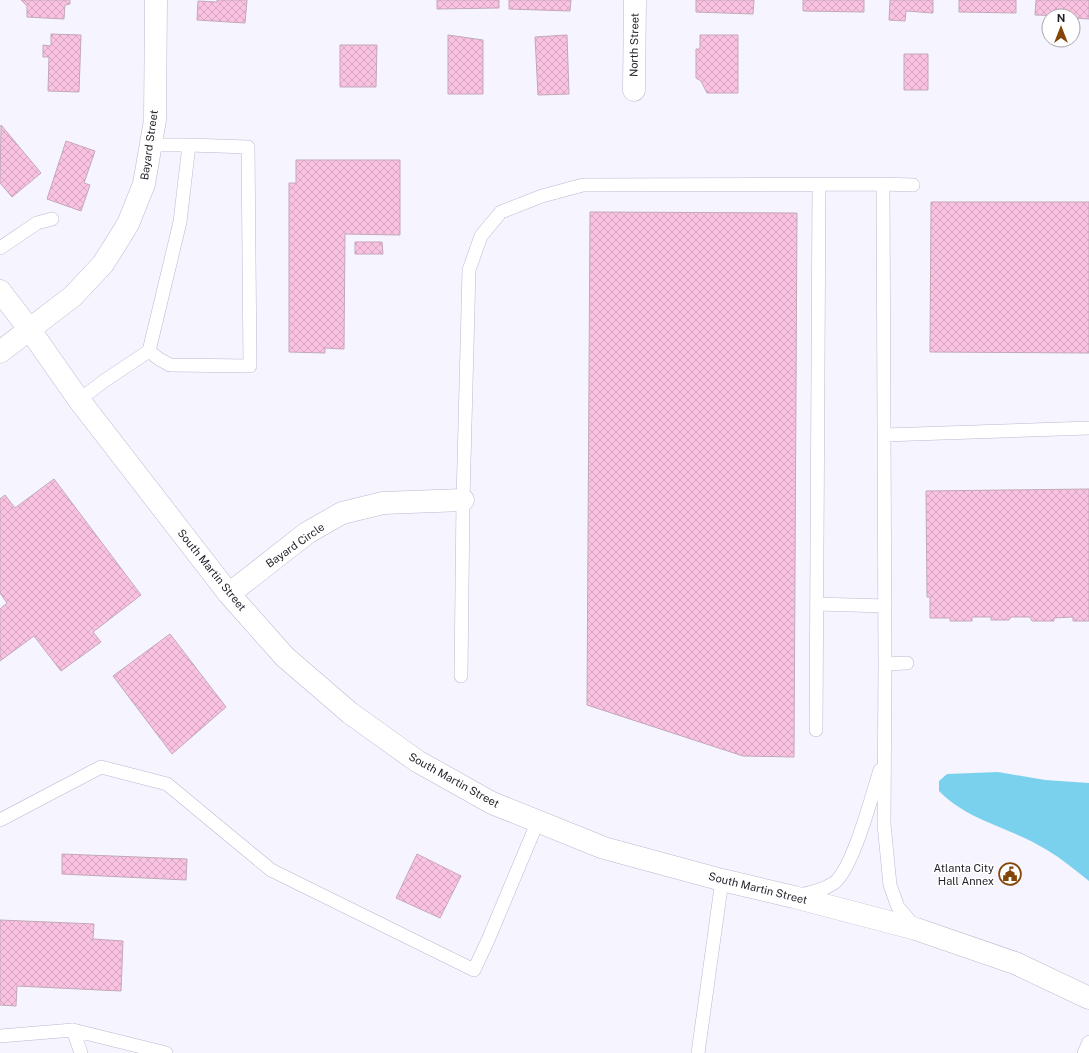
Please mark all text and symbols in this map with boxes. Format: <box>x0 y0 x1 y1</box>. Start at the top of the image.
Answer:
north arrow <box>1041 8 1081 48</box>
text: N <box>1057 12 1065 24</box>
street label: North Street <box>627 13 641 77</box>
street label: Bayard Street <box>138 109 160 181</box>
street label: Bayard Circle <box>264 520 326 570</box>
street label: South Martin Street <box>175 527 249 613</box>
street label: South Martin Street <box>407 750 501 810</box>
public building icon: Atlanta City Hall Annex <box>997 861 1023 887</box>
place label: Atlanta City Hall Annex <box>934 862 994 887</box>
street label: South Martin Street <box>707 870 809 906</box>

